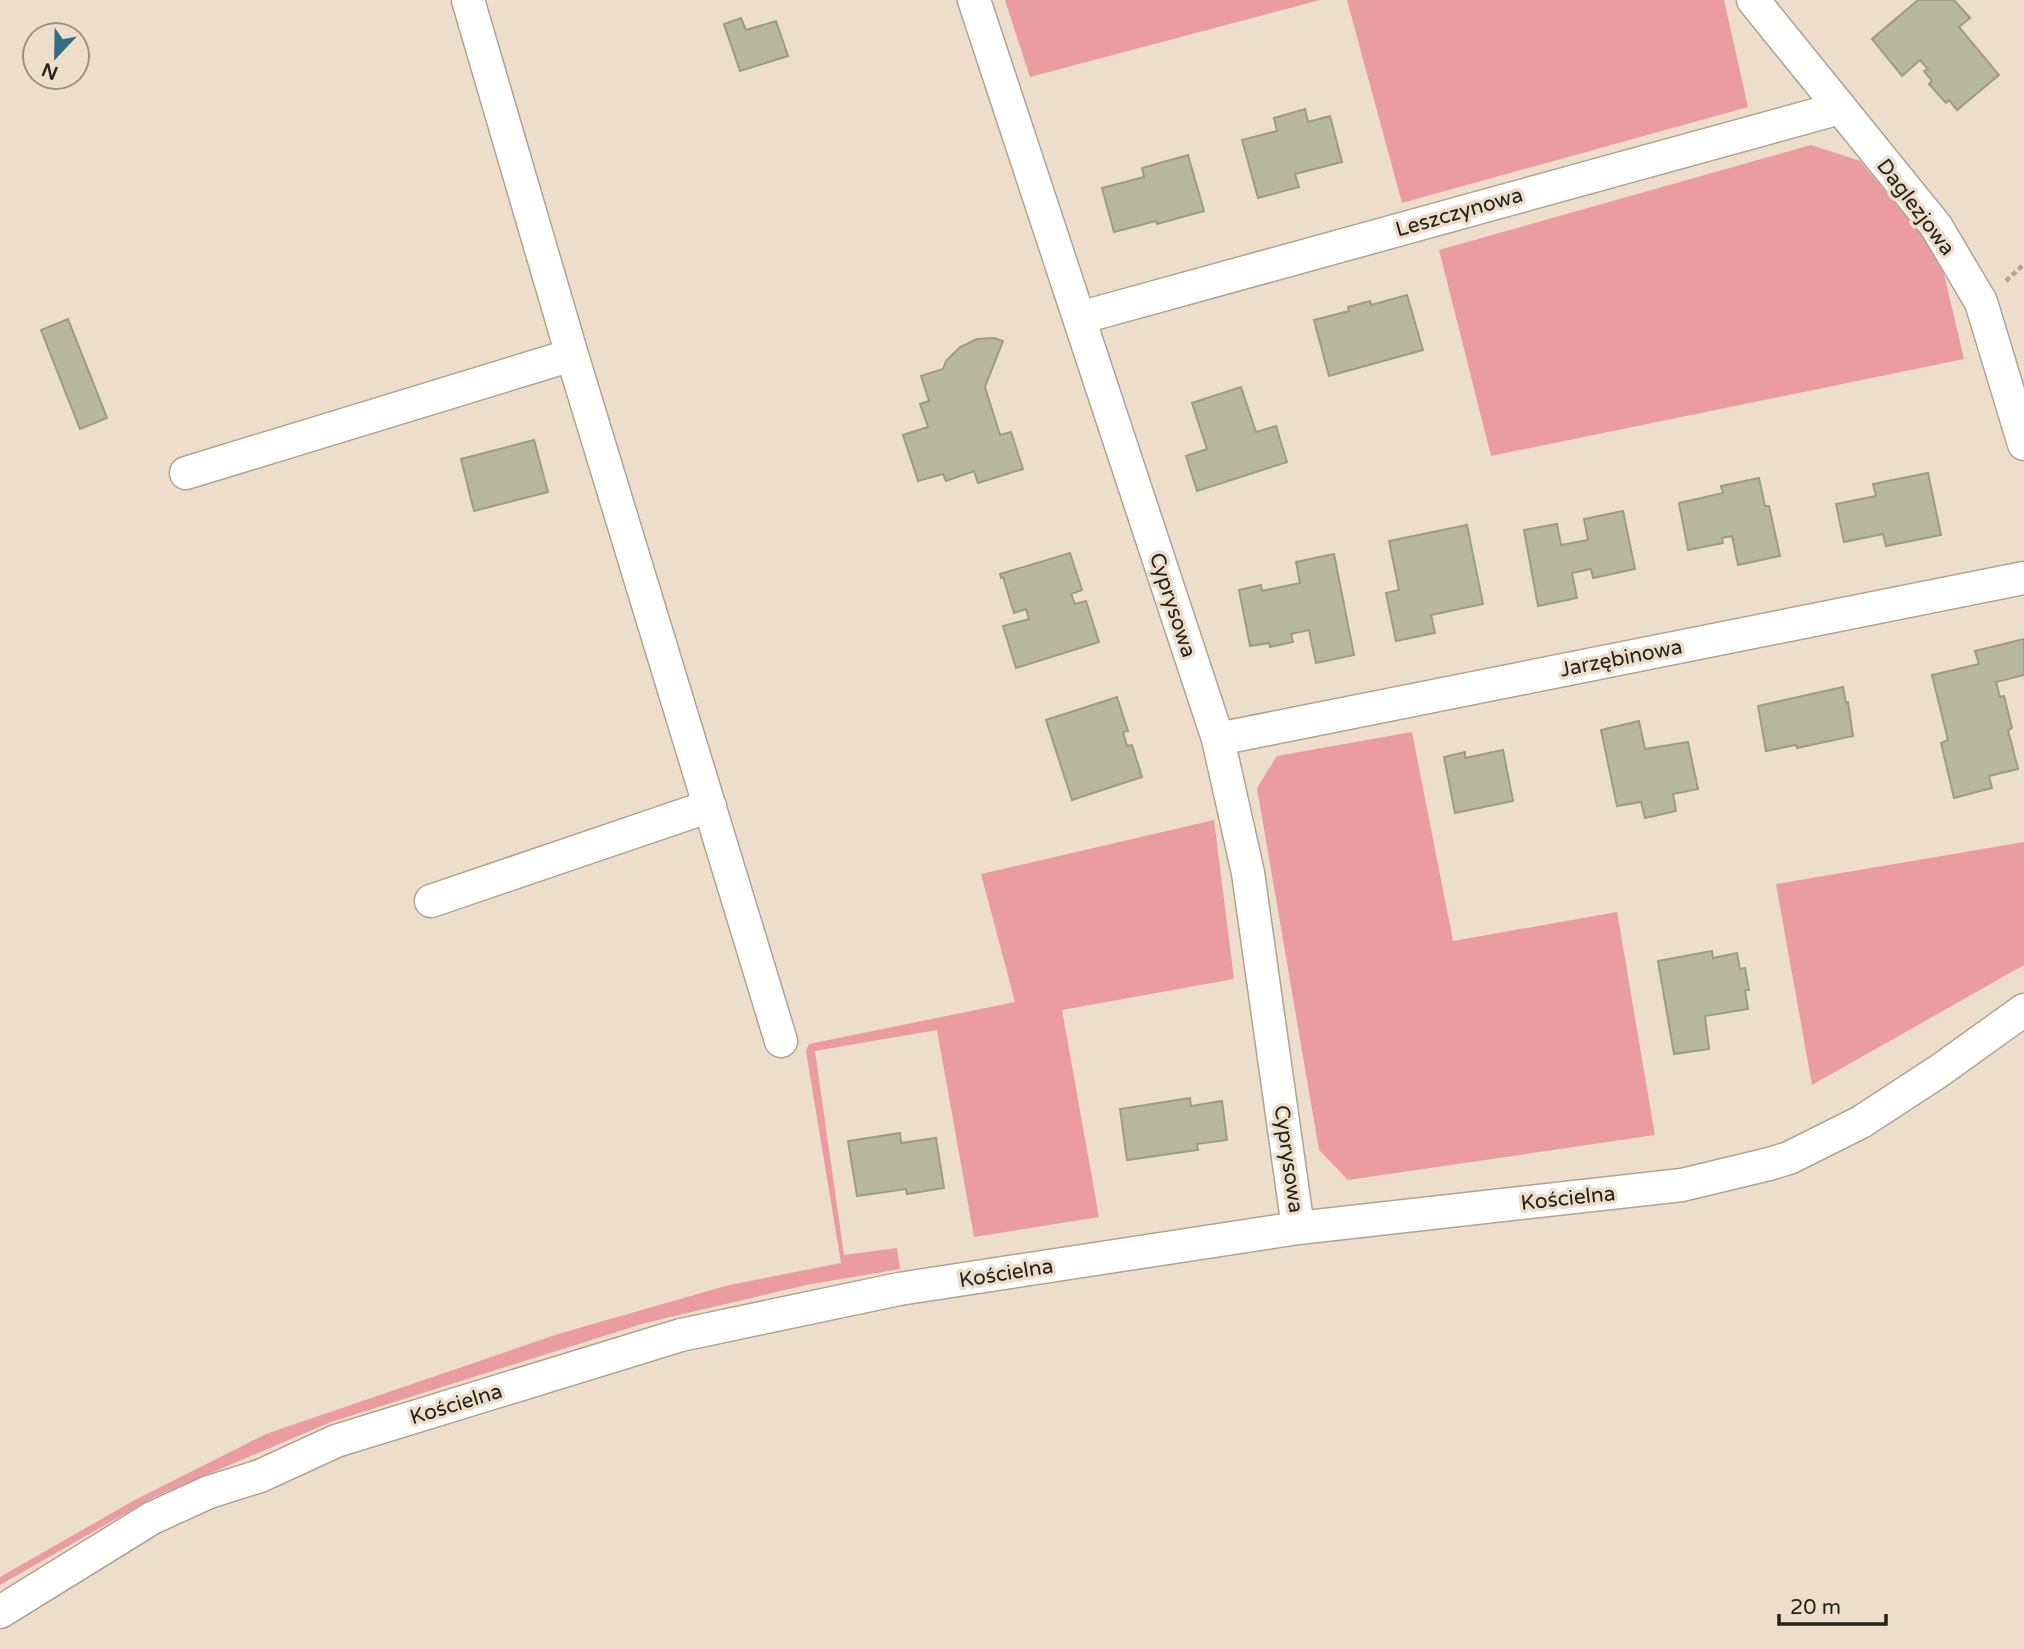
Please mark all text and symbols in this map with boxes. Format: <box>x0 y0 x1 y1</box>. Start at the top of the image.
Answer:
north arrow <box>21 21 91 91</box>
text: N <box>39 58 61 84</box>
street label: Daglezjowa <box>1871 154 1960 261</box>
street label: Leszczynowa <box>1393 182 1526 243</box>
street label: Cyprysowa <box>1144 550 1201 661</box>
street label: Jarzębinowa <box>1558 634 1684 683</box>
street label: Cyprysowa <box>1269 1104 1308 1214</box>
street label: Kościelna <box>1519 1181 1617 1216</box>
street label: Kościelna <box>957 1254 1055 1293</box>
street label: Kościelna <box>407 1379 505 1430</box>
scale bar <box>1779 1582 1886 1626</box>
text: 20 m <box>1790 1595 1841 1620</box>

